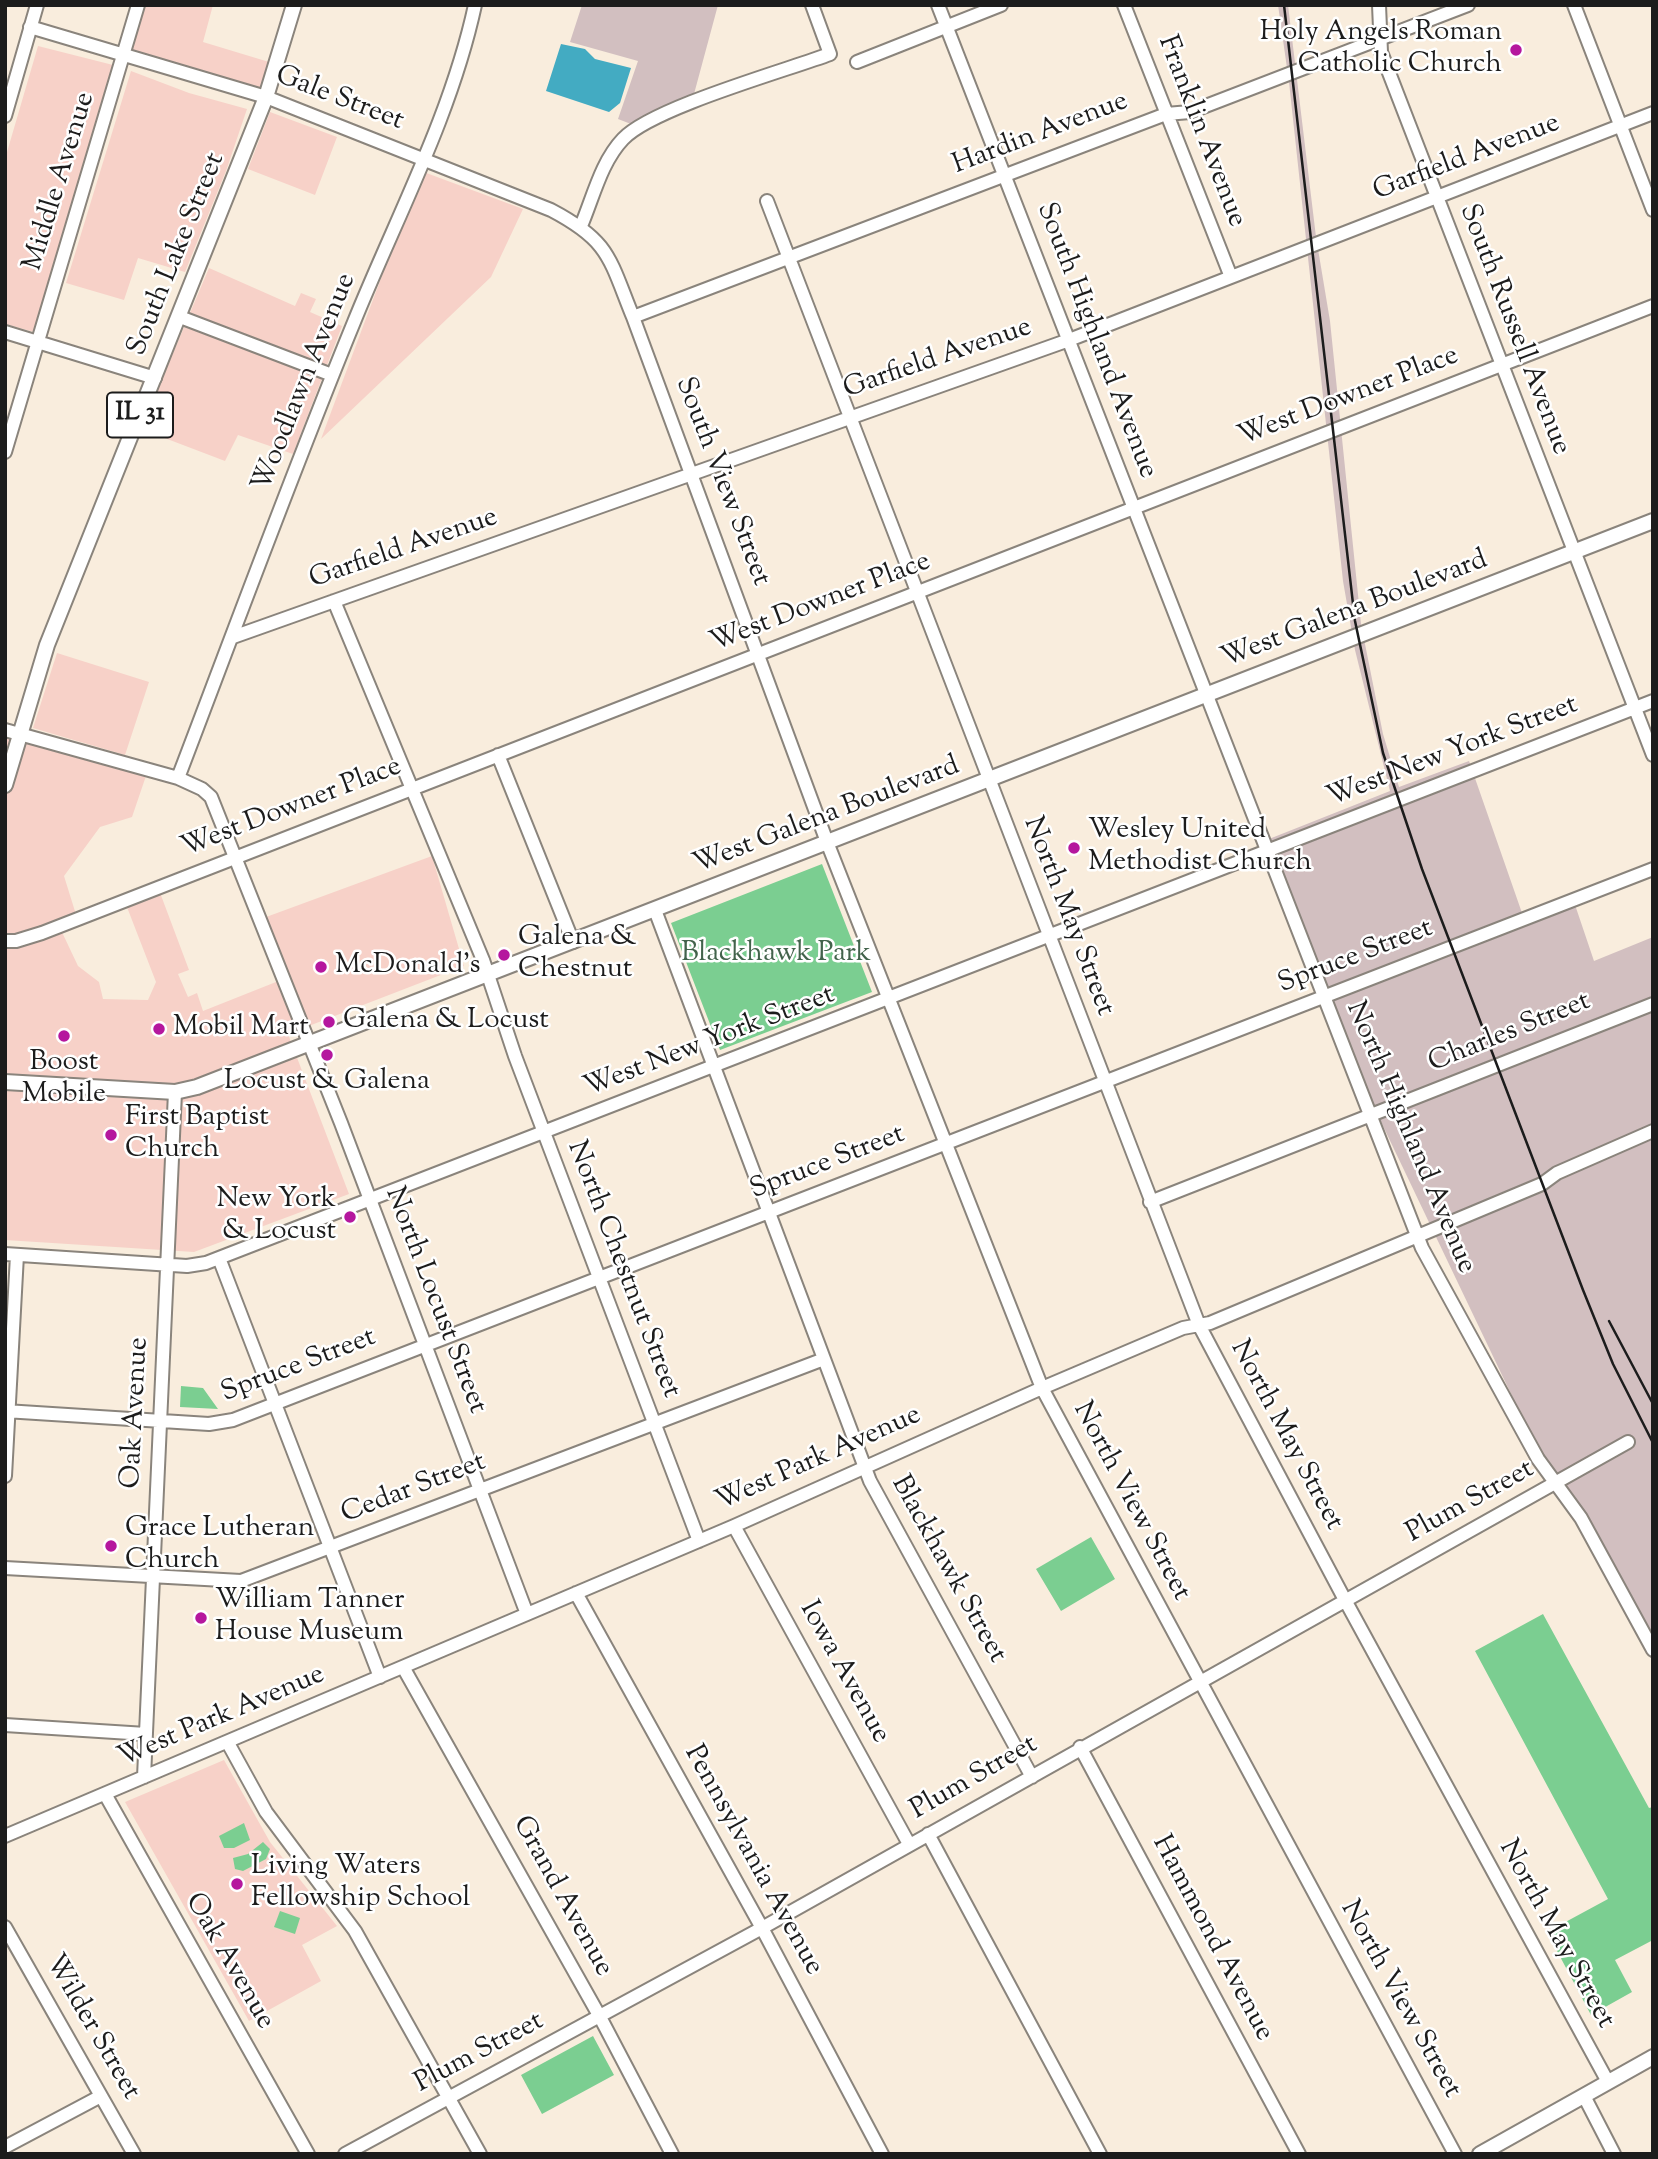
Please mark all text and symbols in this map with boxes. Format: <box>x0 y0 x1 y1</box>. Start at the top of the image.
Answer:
place label: Holy Angels Roman Catholic Church <box>1260 17 1502 83</box>
street label: Franklin Avenue <box>1148 32 1252 232</box>
marker: Holy Angels Roman Catholic Church <box>1508 42 1524 58</box>
street label: Gale Street <box>270 60 408 140</box>
street label: Hardin Avenue <box>949 86 1133 184</box>
street label: Middle Avenue <box>18 89 104 275</box>
street label: Garfield Avenue <box>1369 108 1565 210</box>
street label: South Lake Street <box>122 149 234 361</box>
street label: South Highland Avenue <box>1027 198 1163 484</box>
street label: South Russell Avenue <box>1450 200 1576 460</box>
street label: Woodlawn Avenue <box>247 269 365 497</box>
street label: Garfield Avenue <box>839 312 1037 408</box>
street label: West Downer Place <box>1234 341 1464 455</box>
street label: South View Street <box>666 373 776 591</box>
road number: IL 31 <box>107 392 173 438</box>
street label: Garfield Avenue <box>305 502 503 598</box>
street label: West Galena Boulevard <box>1217 545 1493 677</box>
street label: West Downer Place <box>706 547 936 661</box>
street label: West New York Street <box>1323 690 1583 816</box>
street label: West Galena Boulevard <box>689 751 965 883</box>
street label: West Downer Place <box>177 752 407 866</box>
street label: North May Street <box>1014 813 1120 1021</box>
place label: Wesley United Methodist Church <box>1088 815 1312 881</box>
marker: Wesley United Methodist Church <box>1066 840 1082 856</box>
street label: Spruce Street <box>1274 913 1438 1003</box>
place label: Galena & Chestnut <box>518 922 636 988</box>
park label: Blackhawk Park <box>681 938 871 972</box>
marker: Galena & Chestnut <box>496 947 512 963</box>
place label: McDonald's <box>335 950 481 984</box>
marker: McDonald's <box>313 959 329 975</box>
street label: West New York Street <box>580 980 840 1106</box>
street label: Charles Street <box>1424 986 1596 1082</box>
street label: North Highland Avenue <box>1336 997 1482 1279</box>
place label: Galena & Locust <box>343 1005 549 1039</box>
place label: Mobil Mart <box>173 1012 309 1046</box>
marker: Galena & Locust <box>321 1014 337 1030</box>
marker: Mobil Mart <box>151 1021 167 1037</box>
marker: Boost Mobile <box>56 1028 72 1044</box>
place label: Boost Mobile <box>22 1047 106 1113</box>
marker: Locust & Galena <box>319 1047 335 1063</box>
place label: Locust & Galena <box>224 1066 430 1100</box>
place label: First Baptist Church <box>125 1102 269 1168</box>
street label: Spruce Street <box>746 1119 910 1209</box>
marker: First Baptist Church <box>103 1127 119 1143</box>
street label: North Chestnut Street <box>558 1137 686 1403</box>
street label: North Locust Street <box>375 1183 493 1419</box>
place label: New York & Locust <box>216 1184 336 1250</box>
marker: New York & Locust <box>342 1209 358 1225</box>
street label: Spruce Street <box>217 1322 381 1412</box>
street label: North May Street <box>1221 1335 1349 1537</box>
street label: Oak Avenue <box>116 1336 158 1490</box>
street label: North View Street <box>1063 1397 1197 1607</box>
street label: West Park Avenue <box>711 1400 927 1520</box>
street label: Cedar Street <box>337 1447 491 1533</box>
street label: Plum Street <box>1401 1454 1541 1552</box>
street label: Blackhawk Street <box>882 1471 1012 1669</box>
place label: Grace Lutheran Church <box>125 1513 314 1579</box>
marker: Grace Lutheran Church <box>103 1538 119 1554</box>
place label: William Tanner House Museum <box>215 1585 405 1651</box>
street label: Iowa Avenue <box>790 1596 896 1750</box>
marker: William Tanner House Museum <box>193 1610 209 1626</box>
street label: West Park Avenue <box>114 1659 330 1777</box>
street label: Plum Street <box>906 1729 1044 1829</box>
street label: Pennsylvania Avenue <box>675 1740 829 1982</box>
street label: Grand Avenue <box>503 1811 619 1983</box>
street label: Hammond Avenue <box>1143 1830 1279 2048</box>
street label: North May Street <box>1489 1835 1621 2035</box>
place label: Living Waters Fellowship School <box>251 1851 470 1917</box>
marker: Living Waters Fellowship School <box>229 1876 245 1892</box>
street label: Oak Avenue <box>176 1888 280 2036</box>
street label: North View Street <box>1331 1896 1467 2104</box>
street label: Wilder Street <box>36 1949 146 2107</box>
street label: Plum Street <box>410 2006 550 2102</box>

